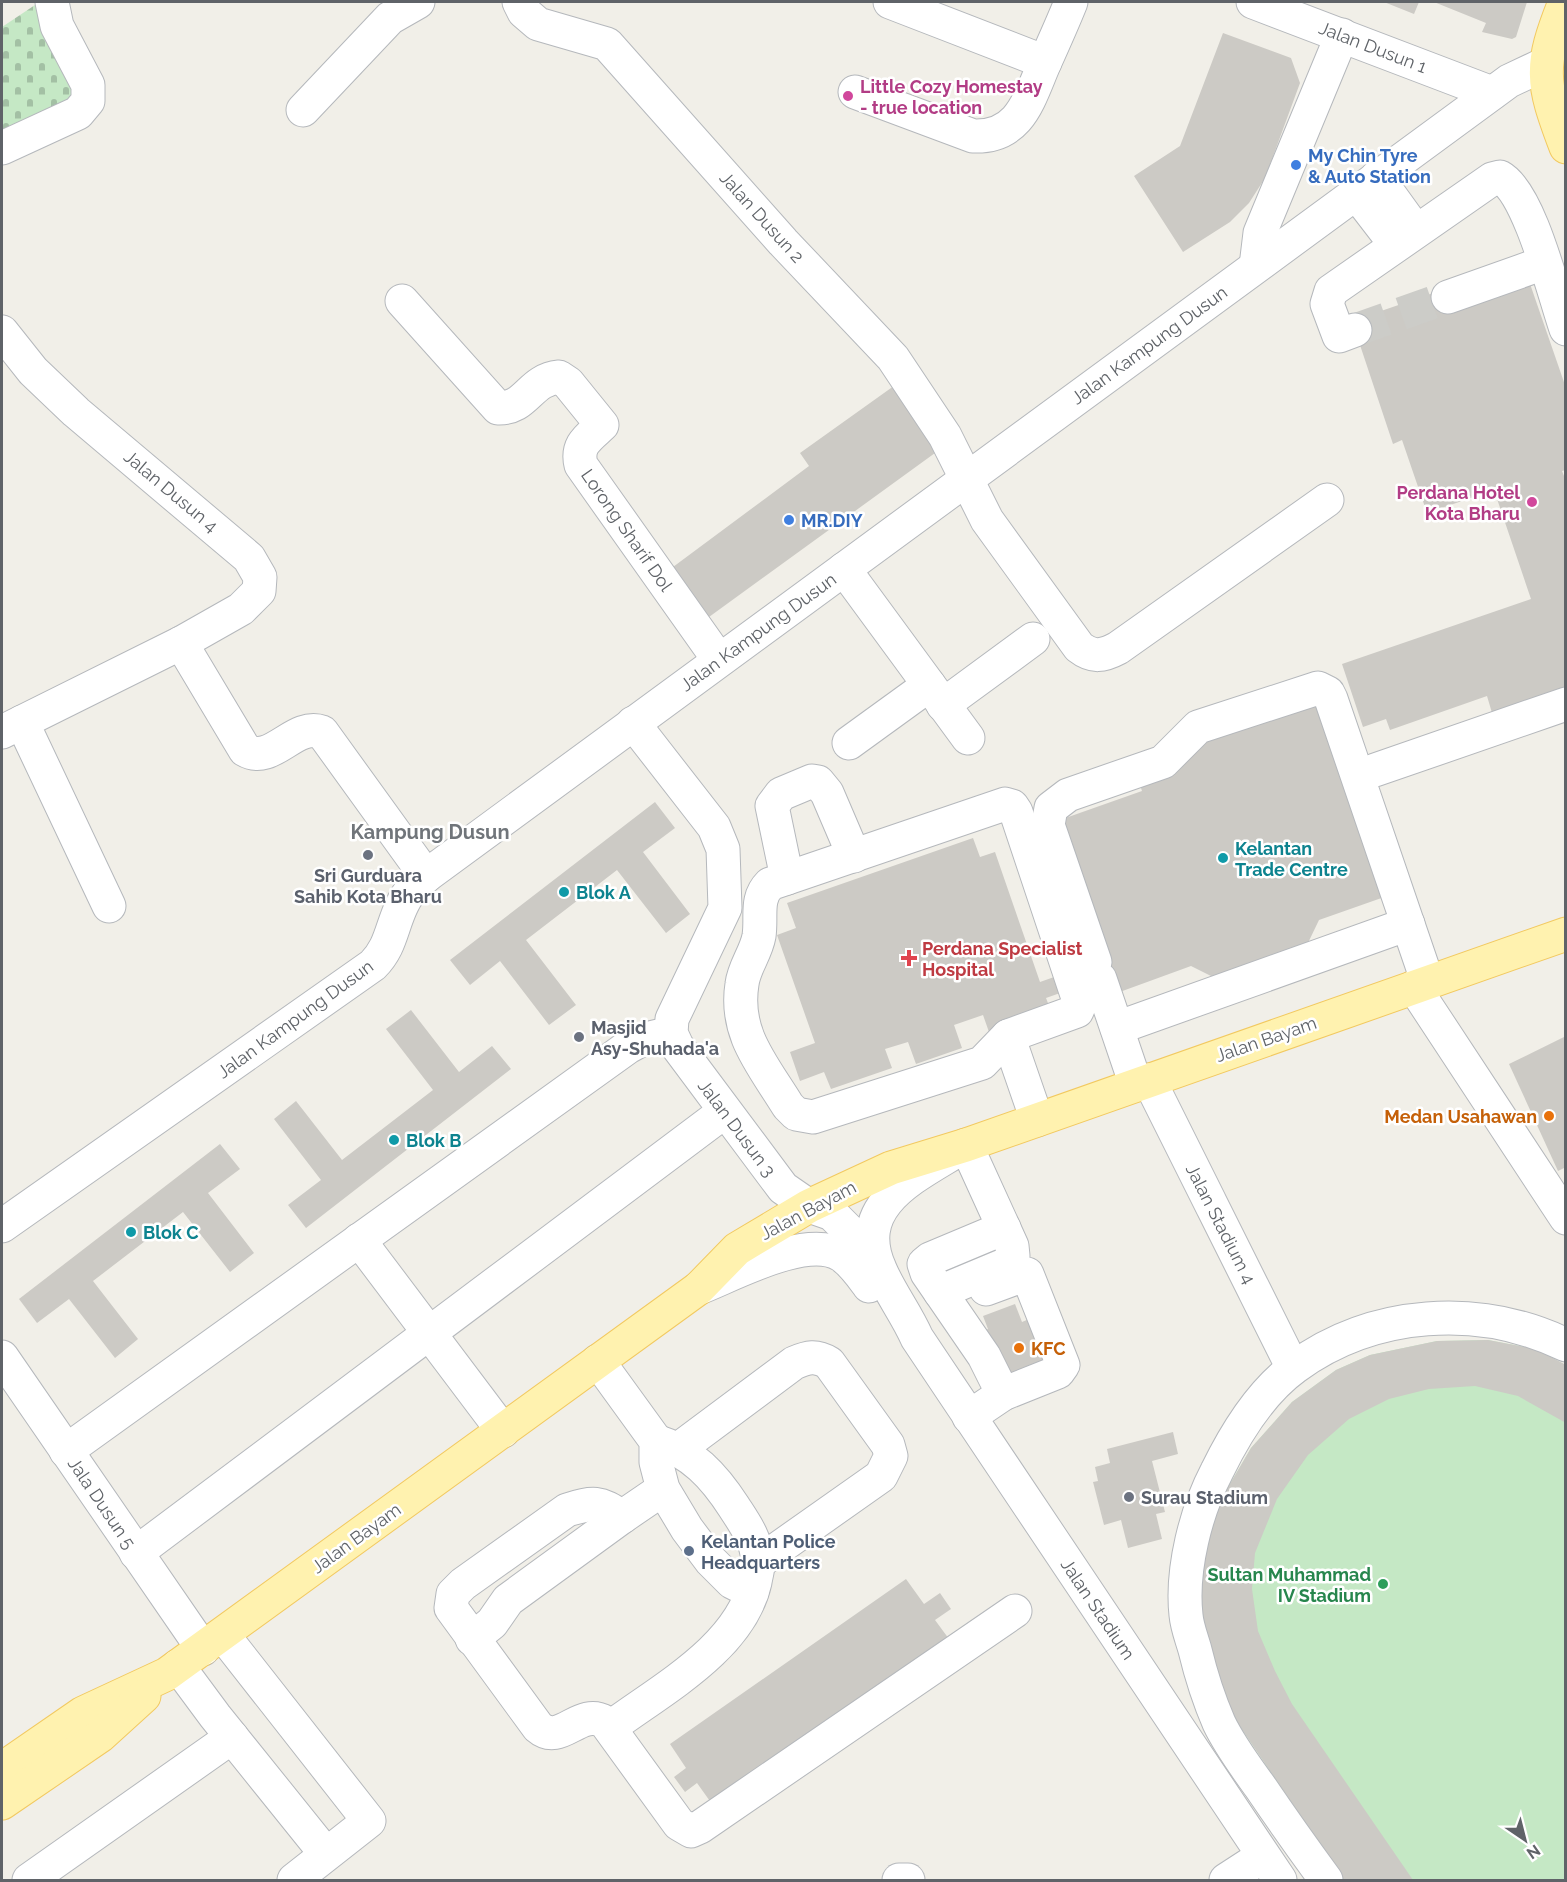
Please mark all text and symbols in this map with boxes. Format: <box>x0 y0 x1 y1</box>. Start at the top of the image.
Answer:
street label: Jalan Dusun 1 <box>1316 17 1430 77</box>
place label: Little Cozy Homestay - true location <box>860 76 1043 118</box>
marker: Little Cozy Homestay - true location <box>841 89 855 103</box>
place label: My Chin Tyre & Auto Station <box>1308 145 1431 187</box>
marker: My Chin Tyre & Auto Station <box>1289 158 1303 172</box>
street label: Jalan Dusun 2 <box>716 167 808 267</box>
street label: Jalan Kampung Dusun <box>1067 281 1231 409</box>
street label: Jalan Dusun 4 <box>120 446 222 536</box>
street label: Lorong Sharif Dol <box>577 465 677 595</box>
place label: Perdana Hotel Kota Bharu <box>1397 482 1520 524</box>
marker: Perdana Hotel Kota Bharu <box>1525 495 1539 509</box>
place label: MR.DIY <box>801 510 863 531</box>
marker: MR.DIY <box>782 513 796 527</box>
street label: Jalan Kampung Dusun <box>676 568 840 696</box>
district label: Kampung Dusun <box>350 820 510 844</box>
place label: Kelantan Trade Centre <box>1235 838 1348 880</box>
marker: Sri Gurduara Sahib Kota Bharu <box>361 848 375 862</box>
marker: Kelantan Trade Centre <box>1216 851 1230 865</box>
place label: Sri Gurduara Sahib Kota Bharu <box>294 865 442 907</box>
place label: Blok A <box>576 882 632 903</box>
marker: Blok A <box>557 885 571 899</box>
place label: Perdana Specialist Hospital <box>922 938 1083 980</box>
marker: Perdana Specialist Hospital <box>900 949 918 967</box>
street label: Jalan Kampung Dusun <box>213 955 377 1083</box>
street label: Jalan Bayam <box>1213 1012 1319 1066</box>
place label: Masjid Asy-Shuhada'a <box>591 1017 719 1059</box>
marker: Masjid Asy-Shuhada'a <box>572 1030 586 1044</box>
street label: Jalan Dusun 3 <box>694 1075 780 1181</box>
place label: Medan Usahawan <box>1384 1106 1537 1127</box>
marker: Medan Usahawan <box>1542 1109 1556 1123</box>
place label: Blok B <box>406 1130 461 1151</box>
marker: Blok B <box>387 1133 401 1147</box>
street label: Jalan Stadium 4 <box>1182 1161 1260 1287</box>
street label: Jalan Bayam <box>757 1176 859 1244</box>
place label: Blok C <box>143 1222 199 1243</box>
marker: Blok C <box>124 1225 138 1239</box>
place label: KFC <box>1031 1338 1066 1359</box>
marker: KFC <box>1012 1341 1026 1355</box>
street label: Jala Dusun 5 <box>64 1453 140 1553</box>
place label: Surau Stadium <box>1141 1487 1268 1508</box>
marker: Surau Stadium <box>1122 1490 1136 1504</box>
street label: Jalan Bayam <box>307 1499 405 1577</box>
place label: Kelantan Police Headquarters <box>701 1531 836 1573</box>
marker: Kelantan Police Headquarters <box>682 1544 696 1558</box>
street label: Jalan Stadium <box>1057 1555 1139 1663</box>
place label: Sultan Muhammad IV Stadium <box>1208 1564 1371 1606</box>
marker: Sultan Muhammad IV Stadium <box>1376 1577 1390 1591</box>
north arrow <box>1495 1810 1555 1870</box>
text: N <box>1523 1841 1544 1863</box>

